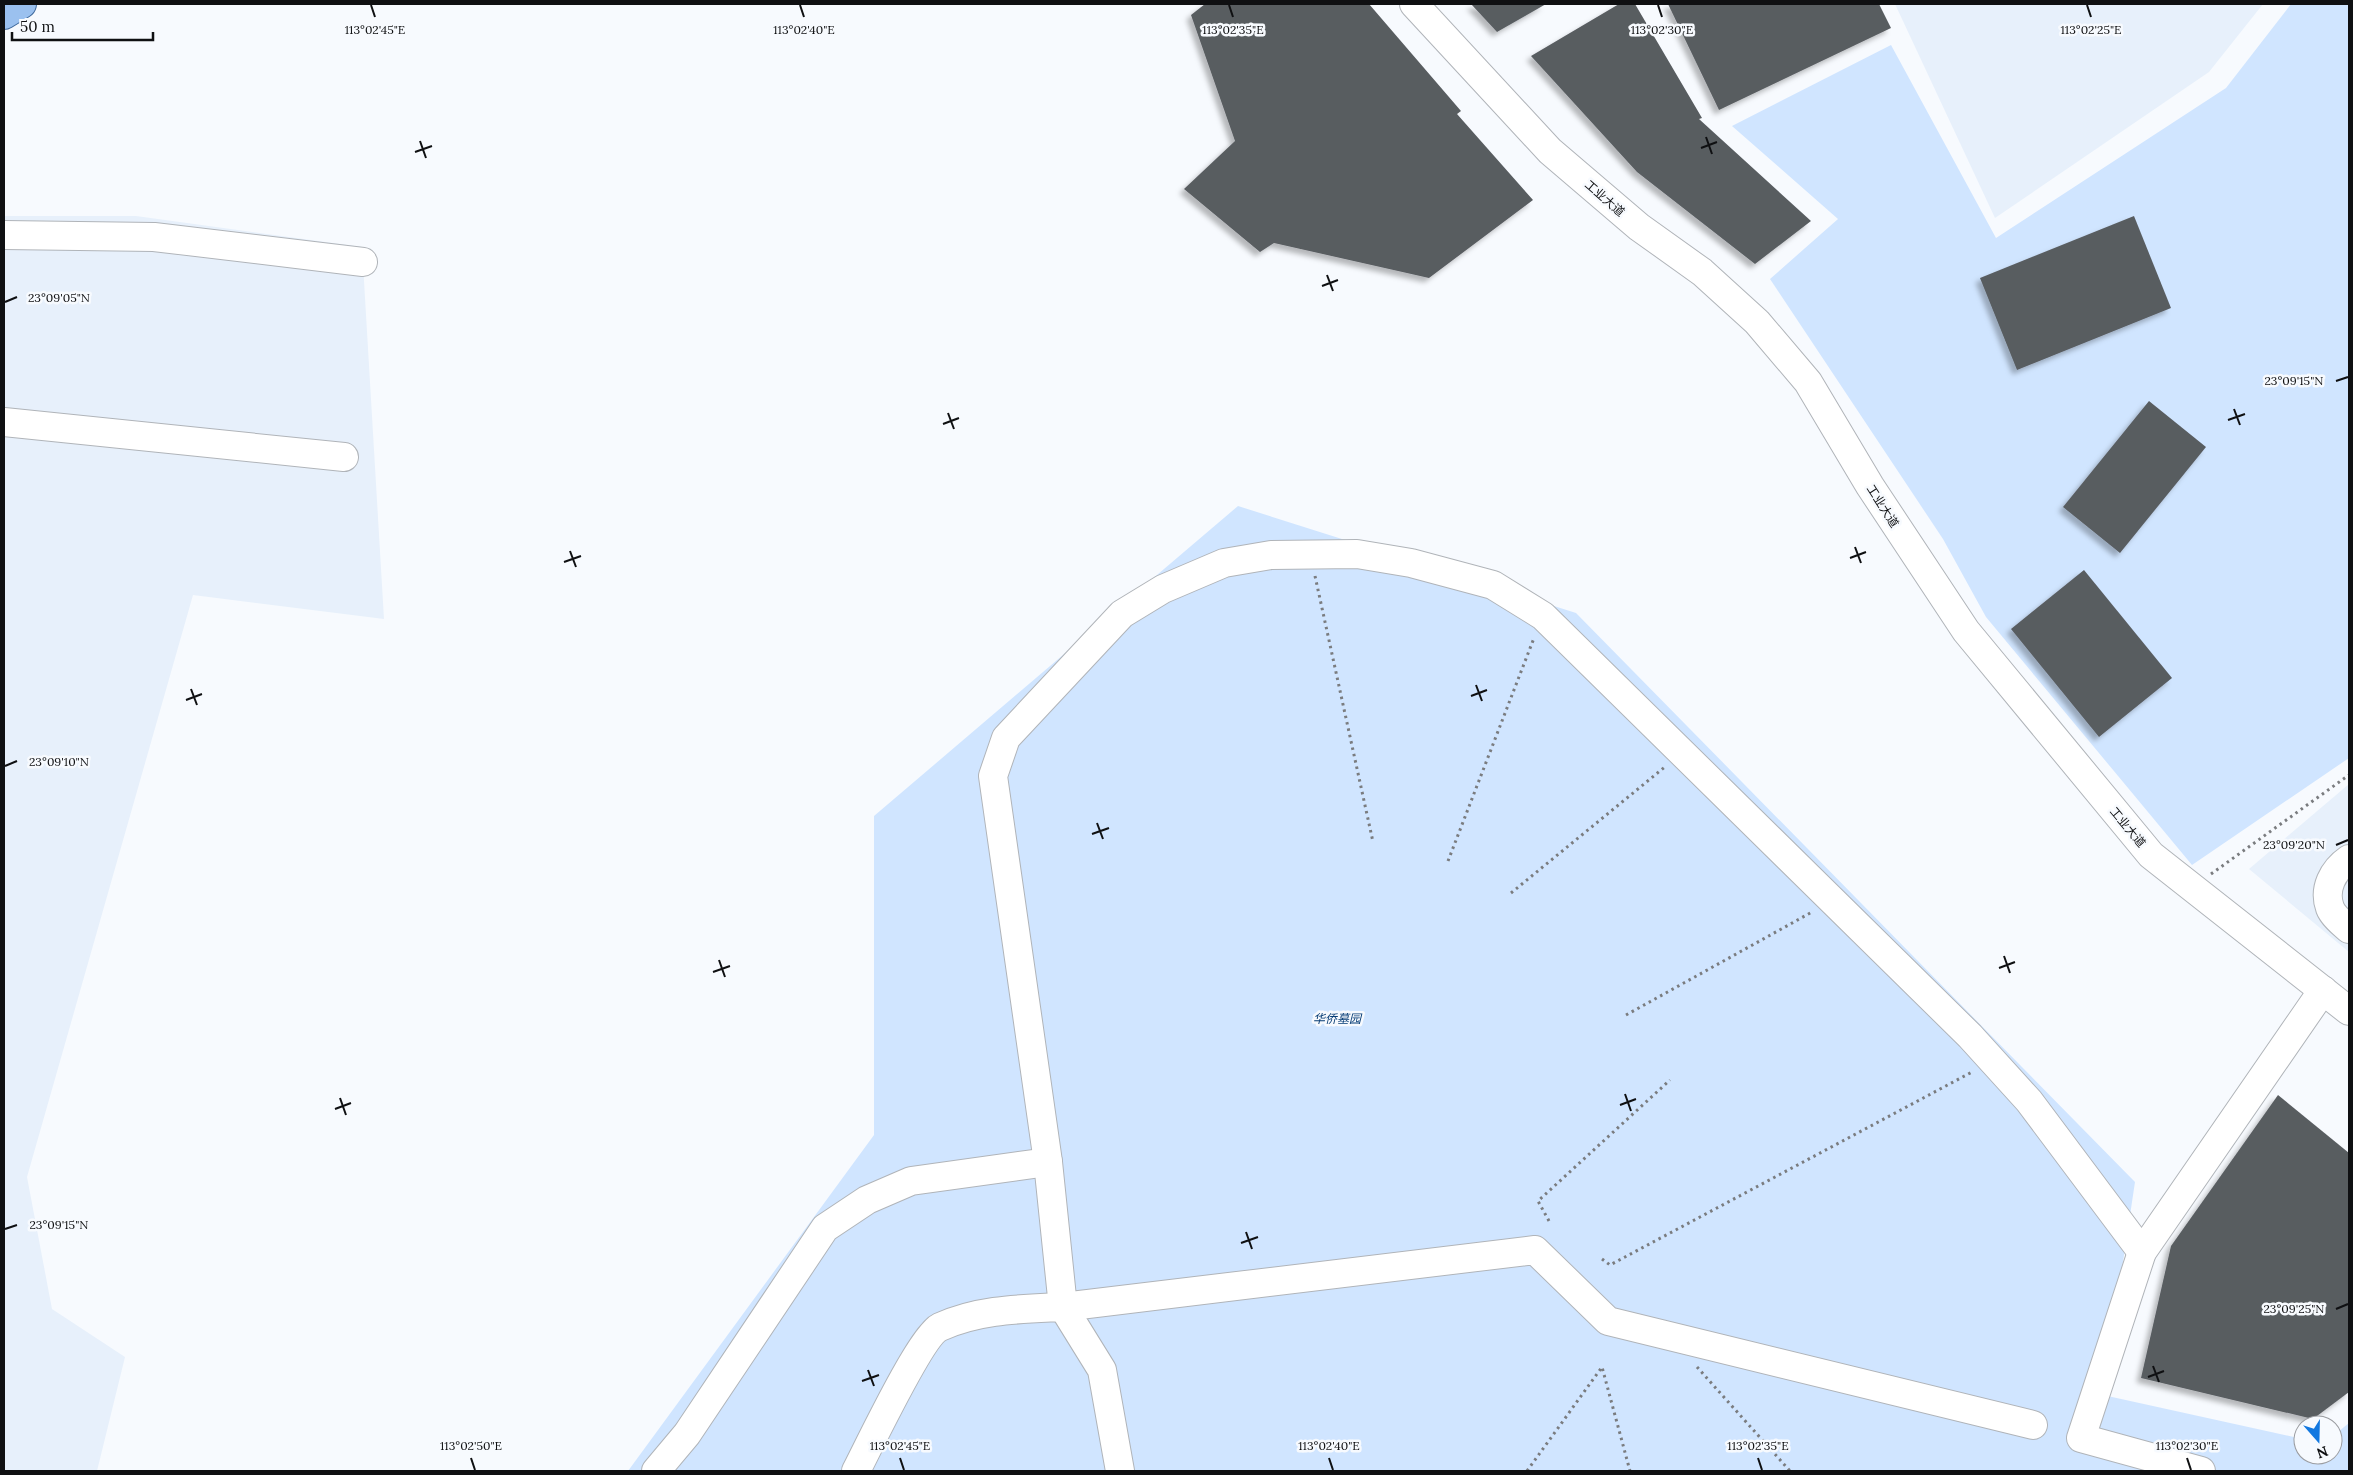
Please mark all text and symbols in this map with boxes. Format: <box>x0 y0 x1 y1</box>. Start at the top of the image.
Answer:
scale bar <box>12 10 154 42</box>
text: 50 m <box>20 17 55 36</box>
text: 113°02'45"E <box>345 22 405 37</box>
text: 113°02'40"E <box>773 22 835 37</box>
text: 113°02'35"E <box>1202 22 1264 37</box>
text: 113°02'30"E <box>1631 22 1693 37</box>
text: 113°02'25"E <box>2060 22 2122 37</box>
street label: 工业大道 <box>1582 177 1628 219</box>
text: 23°09'05"N <box>28 290 90 305</box>
text: 23°09'15"N <box>2265 373 2323 388</box>
street label: 工业大道 <box>1864 482 1902 530</box>
text: 23°09'10"N <box>29 754 89 769</box>
street label: 工业大道 <box>2107 804 2149 850</box>
text: 23°09'20"N <box>2263 837 2325 852</box>
park label: 华侨墓园 <box>1313 1011 1363 1026</box>
text: 23°09'15"N <box>30 1217 88 1232</box>
text: 23°09'25"N <box>2264 1301 2324 1316</box>
north arrow <box>2293 1415 2343 1465</box>
text: 113°02'50"E <box>440 1438 502 1453</box>
text: 113°02'45"E <box>870 1438 930 1453</box>
text: 113°02'40"E <box>1298 1438 1360 1453</box>
text: 113°02'35"E <box>1727 1438 1789 1453</box>
text: 113°02'30"E <box>2156 1438 2218 1453</box>
text: N <box>2314 1442 2331 1463</box>

